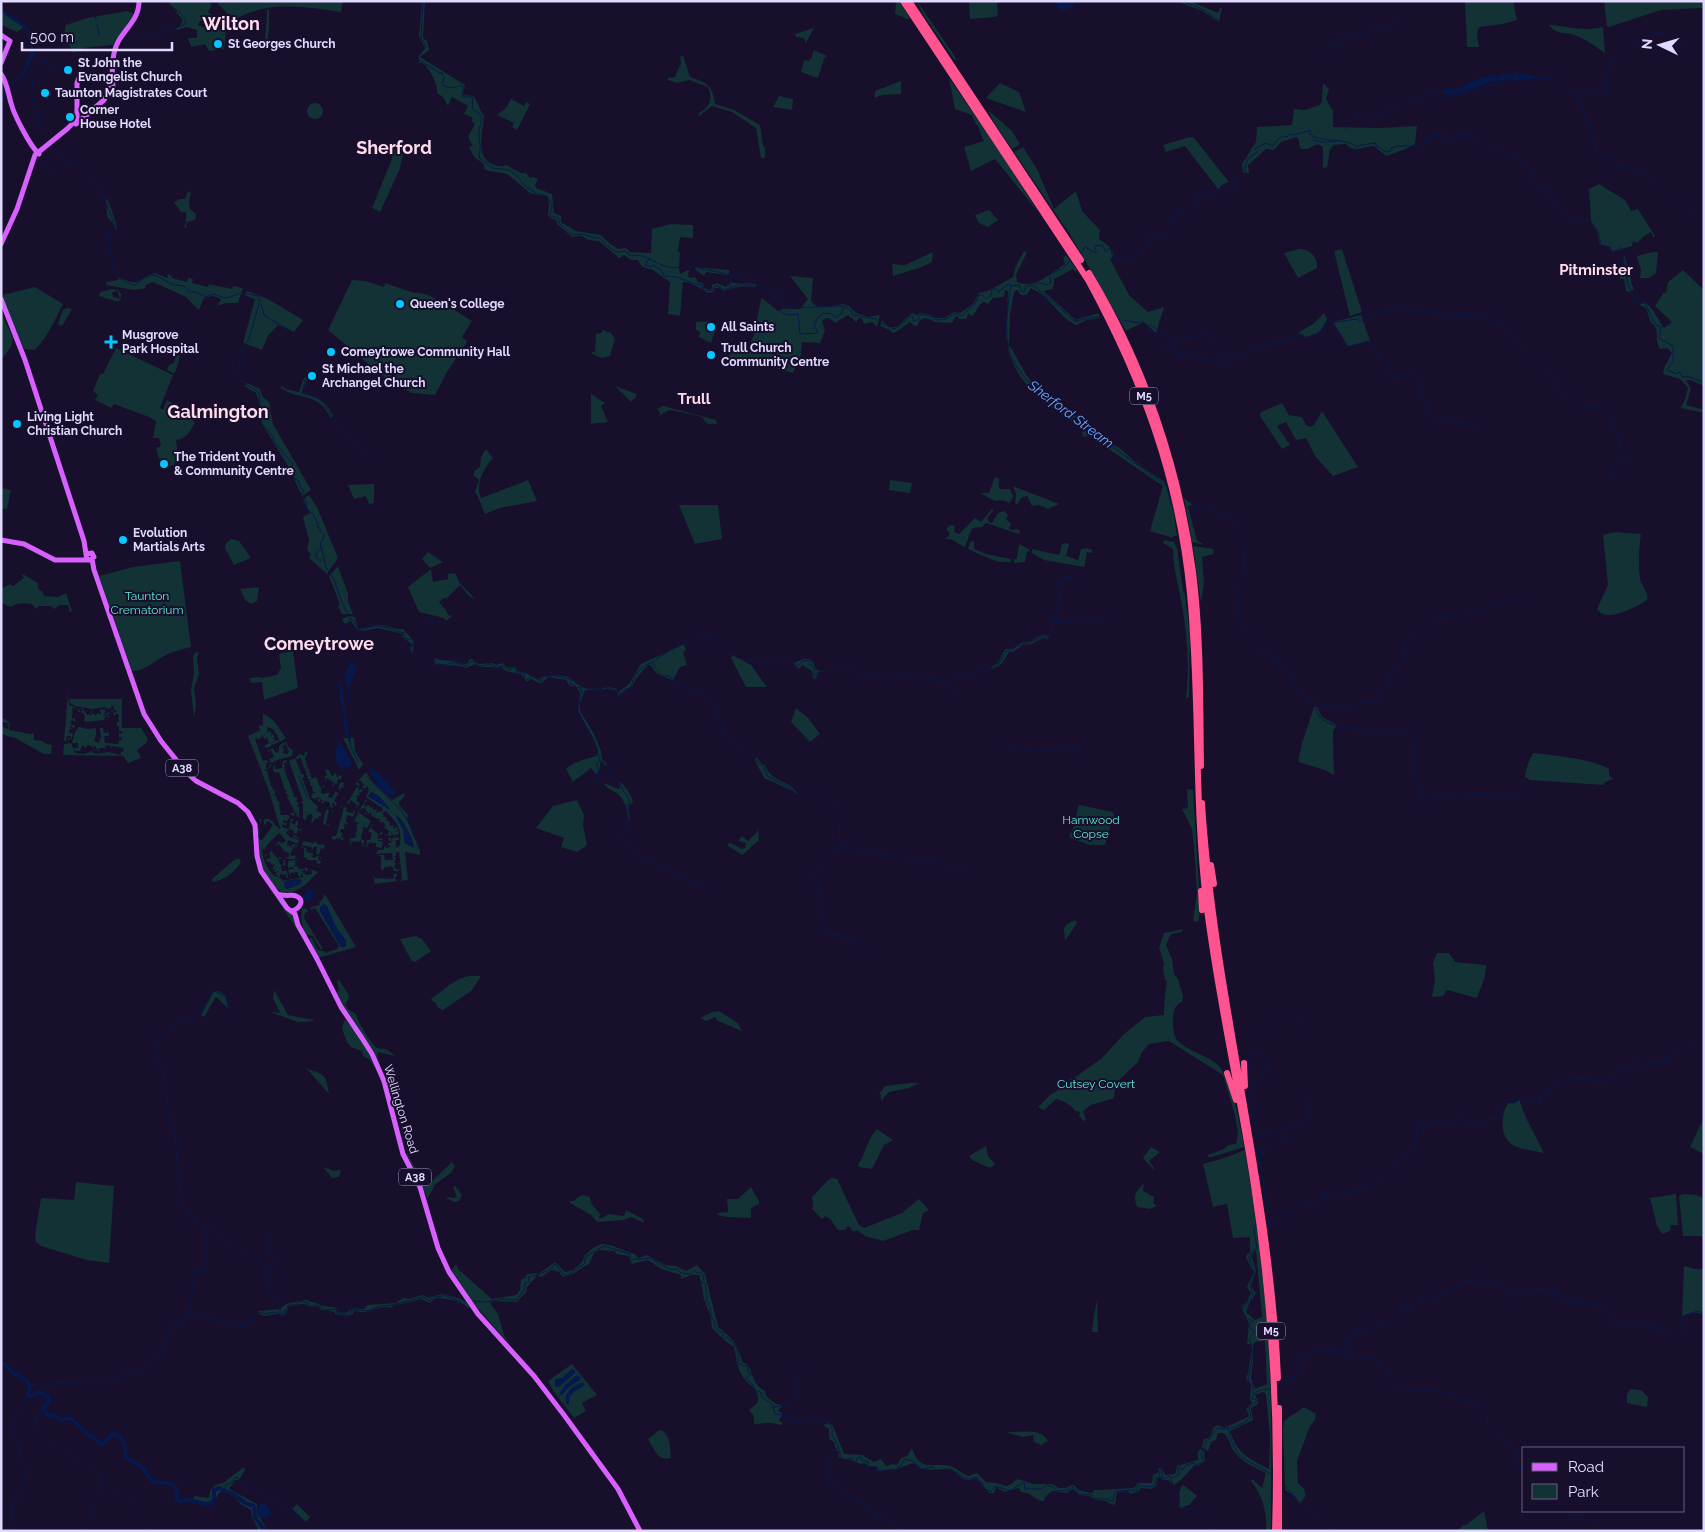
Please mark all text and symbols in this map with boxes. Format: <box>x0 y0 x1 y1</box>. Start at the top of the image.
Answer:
district label: Wilton <box>202 13 260 34</box>
scale bar <box>22 20 172 52</box>
north arrow <box>1635 20 1685 70</box>
text: 500 m <box>30 28 74 46</box>
place label: St Georges Church <box>228 37 336 51</box>
marker: St Georges Church <box>212 38 224 50</box>
text: N <box>1639 38 1655 50</box>
place label: St John the Evangelist Church <box>78 56 182 84</box>
marker: St John the Evangelist Church <box>62 64 74 76</box>
place label: Taunton Magistrates Court <box>55 86 208 100</box>
marker: Taunton Magistrates Court <box>39 87 51 99</box>
place label: Corner House Hotel <box>80 103 151 131</box>
marker: Corner House Hotel <box>64 111 76 123</box>
district label: Sherford <box>356 137 432 158</box>
district label: Pitminster <box>1559 261 1633 279</box>
place label: Queen's College <box>410 297 505 311</box>
marker: Queen's College <box>394 298 406 310</box>
place label: All Saints <box>721 320 774 334</box>
marker: All Saints <box>705 321 717 333</box>
place label: Musgrove Park Hospital <box>122 328 199 356</box>
marker: Musgrove Park Hospital <box>104 335 118 349</box>
place label: Trull Church Community Centre <box>721 341 829 369</box>
place label: Comeytrowe Community Hall <box>341 345 510 359</box>
marker: Comeytrowe Community Hall <box>325 346 337 358</box>
marker: Trull Church Community Centre <box>705 349 717 361</box>
place label: St Michael the Archangel Church <box>322 362 425 390</box>
marker: St Michael the Archangel Church <box>306 370 318 382</box>
water label: Sherford Stream <box>1024 376 1117 451</box>
road number: M5 <box>1130 388 1158 404</box>
district label: Trull <box>677 390 711 408</box>
district label: Galmington <box>167 401 269 422</box>
place label: Living Light Christian Church <box>27 410 122 438</box>
marker: Living Light Christian Church <box>11 418 23 430</box>
place label: The Trident Youth & Community Centre <box>174 450 294 478</box>
marker: The Trident Youth & Community Centre <box>158 458 170 470</box>
place label: Evolution Martials Arts <box>133 526 205 554</box>
marker: Evolution Martials Arts <box>117 534 129 546</box>
park label: Taunton Crematorium <box>111 589 183 617</box>
district label: Comeytrowe <box>264 633 374 654</box>
road number: A38 <box>166 760 198 776</box>
park label: Hamwood Copse <box>1062 813 1120 841</box>
street label: Wellington Road <box>381 1063 421 1155</box>
park label: Cutsey Covert <box>1057 1077 1135 1091</box>
road number: A38 <box>399 1168 431 1186</box>
road number: M5 <box>1257 1322 1285 1340</box>
legend <box>1522 1447 1685 1512</box>
text: Road <box>1568 1458 1604 1476</box>
text: Park <box>1568 1483 1599 1501</box>

